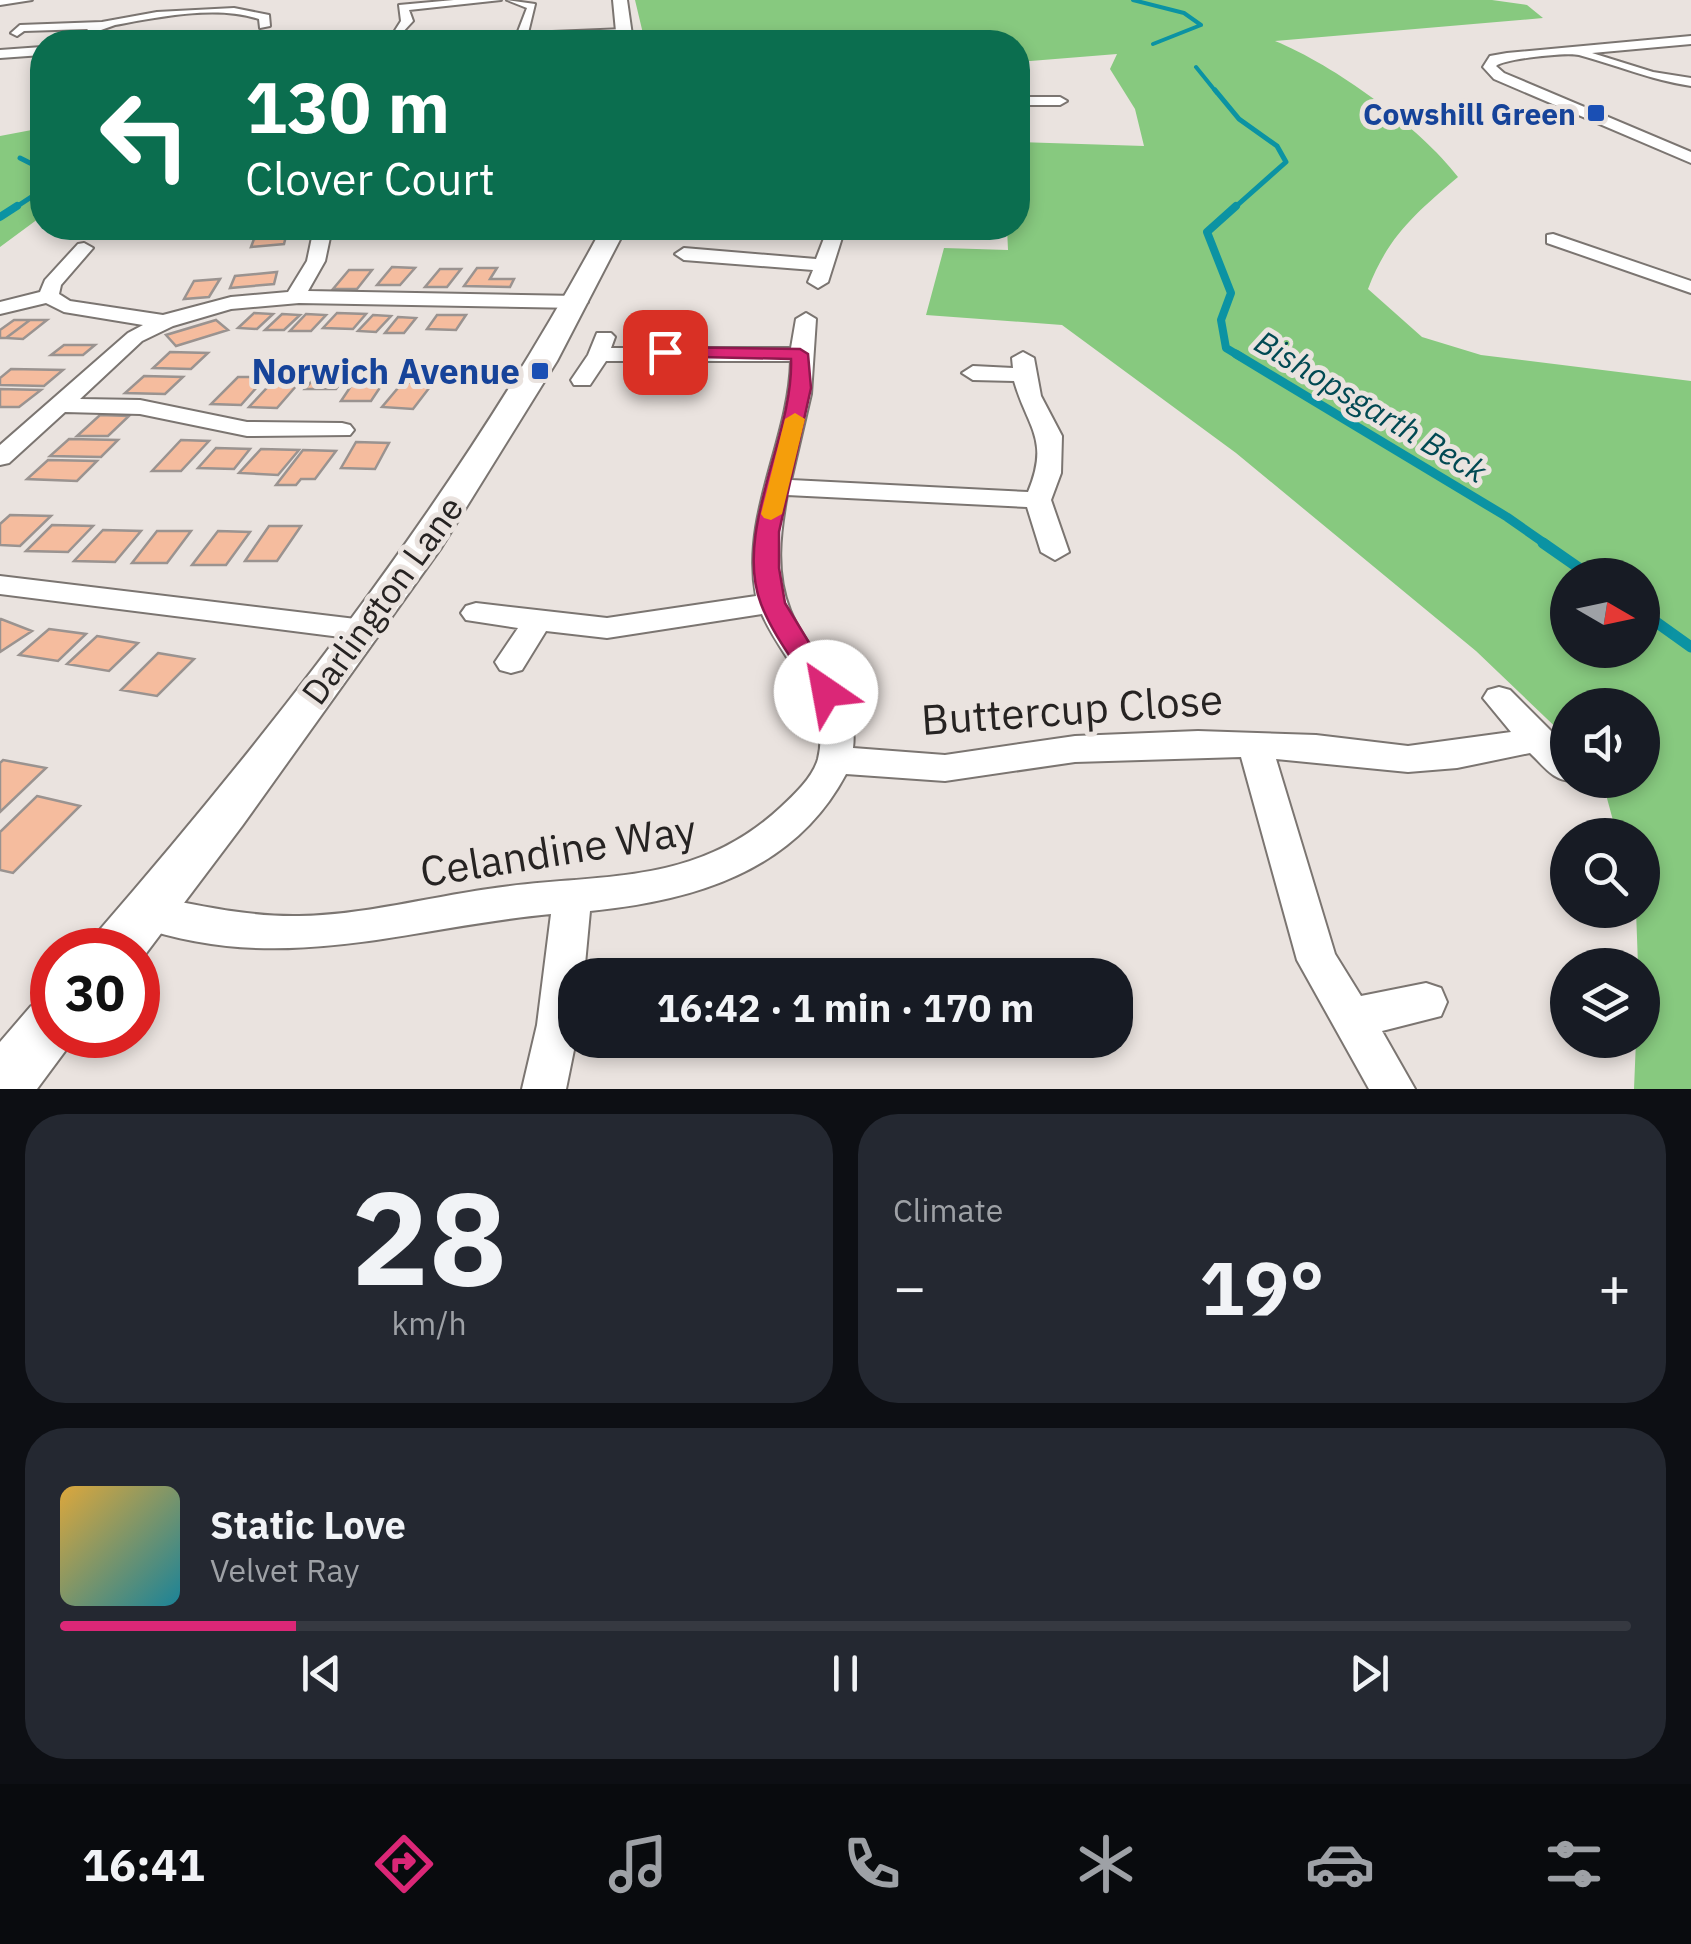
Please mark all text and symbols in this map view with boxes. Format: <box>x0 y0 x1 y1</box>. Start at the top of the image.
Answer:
text: 130 m <box>245 61 450 152</box>
icon: left <box>80 70 210 200</box>
place label: Cowshill Green <box>1363 94 1576 133</box>
marker: Cowshill Green <box>1585 102 1607 124</box>
text: Clover Court <box>245 149 495 207</box>
pin <box>623 310 708 395</box>
water label: Bishopsgarth Beck <box>1247 320 1496 492</box>
icon: arrive <box>638 325 693 380</box>
place label: Norwich Avenue <box>251 348 520 394</box>
marker: Norwich Avenue <box>529 360 551 382</box>
street label: Darlington Lane <box>291 487 473 713</box>
north arrow <box>1550 558 1660 668</box>
map controls <box>1550 558 1660 1058</box>
position arrow <box>774 640 878 744</box>
street label: Buttercup Close <box>919 671 1225 747</box>
button: sound <box>1550 688 1660 798</box>
street label: Celandine Way <box>416 801 700 899</box>
button: search <box>1550 818 1660 928</box>
speed limit sign: 30 <box>30 928 160 1058</box>
button: layers <box>1550 948 1660 1058</box>
text: 16:42 · 1 min · 170 m <box>657 983 1034 1032</box>
text: 28 <box>351 1152 507 1321</box>
text: Climate <box>893 1189 1003 1231</box>
text: 19° <box>1199 1238 1325 1336</box>
text: − <box>893 1251 926 1322</box>
text: + <box>1598 1251 1631 1322</box>
text: km/h <box>391 1302 467 1344</box>
text: Static Love <box>210 1500 406 1549</box>
text: Velvet Ray <box>210 1549 359 1591</box>
icon: previous <box>294 1646 349 1701</box>
icon: pause <box>818 1646 873 1701</box>
icon: next <box>1342 1646 1397 1701</box>
icon: directions <box>369 1829 439 1899</box>
icon: music <box>603 1829 673 1899</box>
icon: phone <box>837 1829 907 1899</box>
icon: climate <box>1071 1829 1141 1899</box>
icon: car <box>1305 1829 1375 1899</box>
icon: filters <box>1539 1829 1609 1899</box>
text: 16:41 <box>82 1835 205 1893</box>

